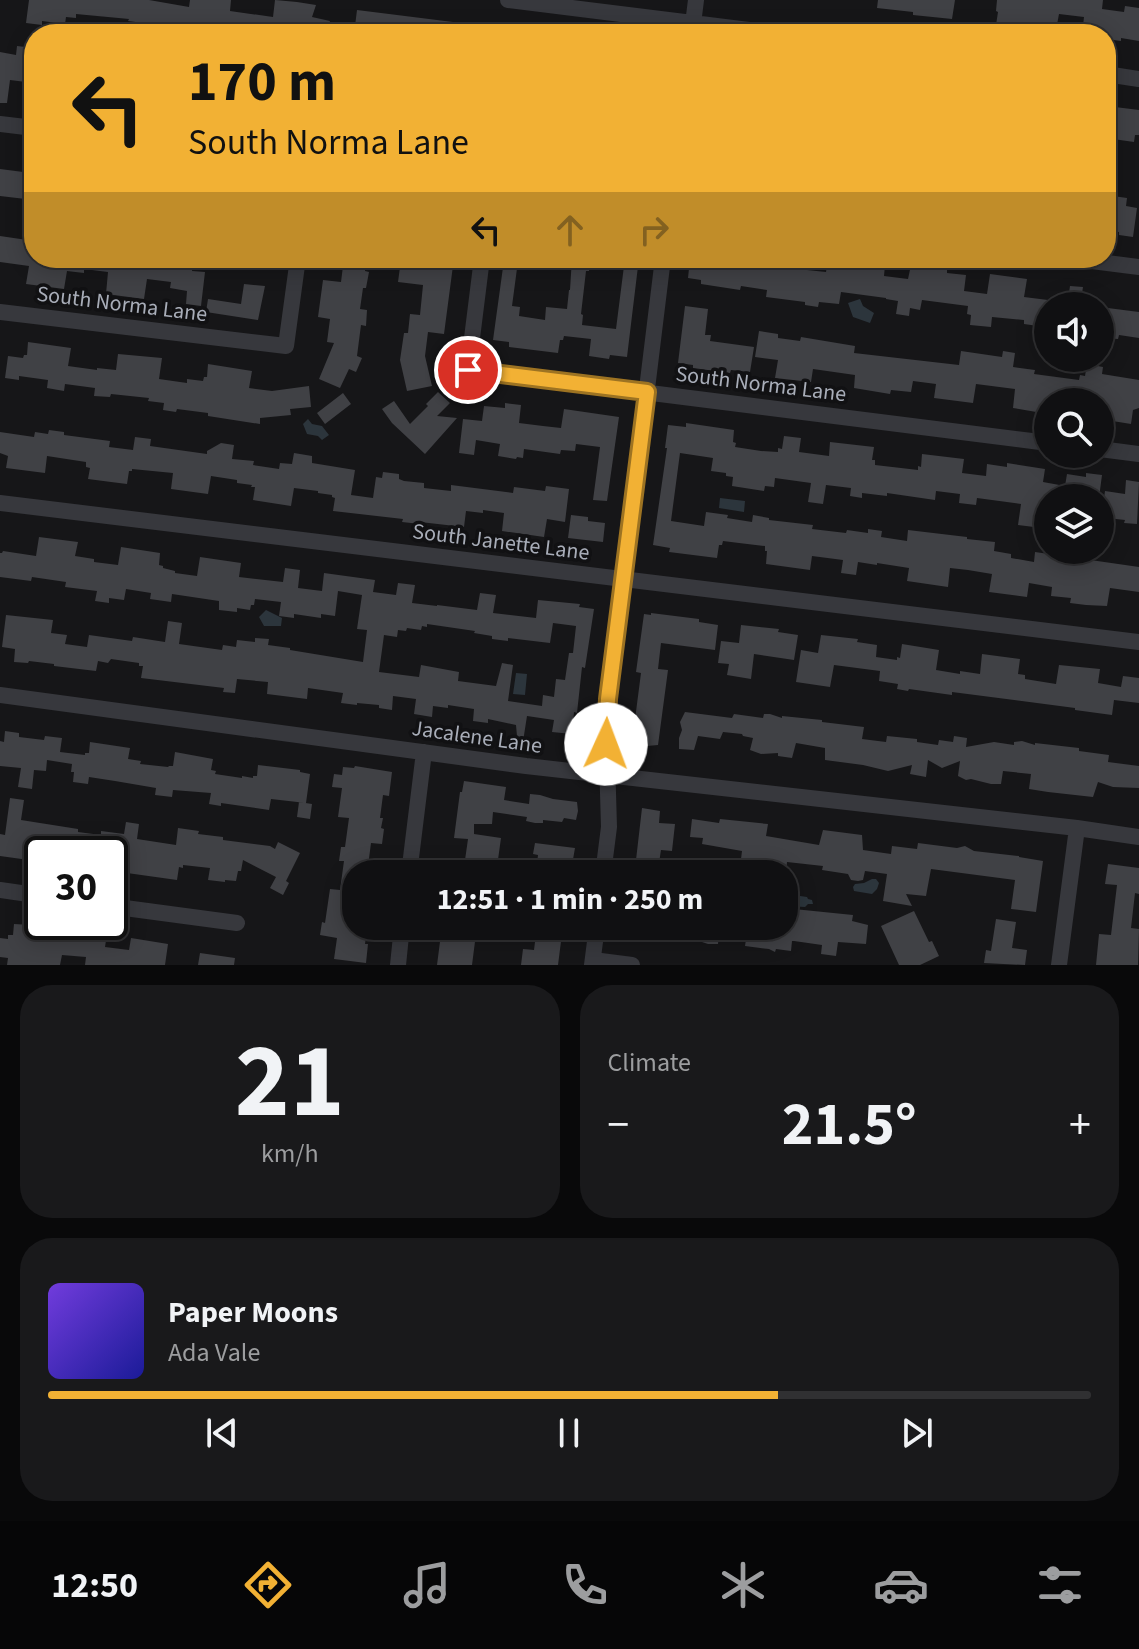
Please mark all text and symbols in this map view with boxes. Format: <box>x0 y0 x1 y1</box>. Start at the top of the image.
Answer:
text: 170 m <box>188 43 336 122</box>
icon: left <box>56 56 160 160</box>
text: South Norma Lane <box>188 117 469 168</box>
icon: left <box>464 208 508 252</box>
icon: ahead <box>548 208 592 252</box>
icon: right <box>632 208 676 252</box>
street label: South Norma Lane <box>35 278 209 330</box>
map controls <box>1034 292 1114 564</box>
button: sound <box>1034 292 1114 372</box>
pin <box>434 336 502 404</box>
icon: arrive <box>446 348 490 392</box>
street label: South Norma Lane <box>674 358 848 410</box>
button: search <box>1034 388 1114 468</box>
button: layers <box>1034 484 1114 564</box>
street label: South Janette Lane <box>411 515 591 569</box>
position arrow <box>564 702 648 786</box>
street label: Jacalene Lane <box>410 712 544 762</box>
speed limit sign: 30 <box>24 836 128 940</box>
text: 12:51 · 1 min · 250 m <box>437 878 703 921</box>
text: 21 <box>235 1009 345 1157</box>
text: Climate <box>608 1044 691 1081</box>
text: 21.5° <box>782 1083 917 1168</box>
text: − <box>608 1094 629 1157</box>
text: + <box>1069 1094 1091 1157</box>
text: km/h <box>261 1135 319 1172</box>
text: Paper Moons <box>168 1291 338 1334</box>
text: Ada Vale <box>168 1334 260 1371</box>
icon: previous <box>200 1411 244 1455</box>
icon: pause <box>547 1411 591 1455</box>
icon: next <box>895 1411 939 1455</box>
icon: directions <box>240 1557 296 1613</box>
icon: music <box>399 1557 455 1613</box>
icon: phone <box>557 1557 613 1613</box>
icon: climate <box>715 1557 771 1613</box>
icon: car <box>873 1557 929 1613</box>
icon: filters <box>1032 1557 1088 1613</box>
text: 12:50 <box>51 1560 138 1611</box>

